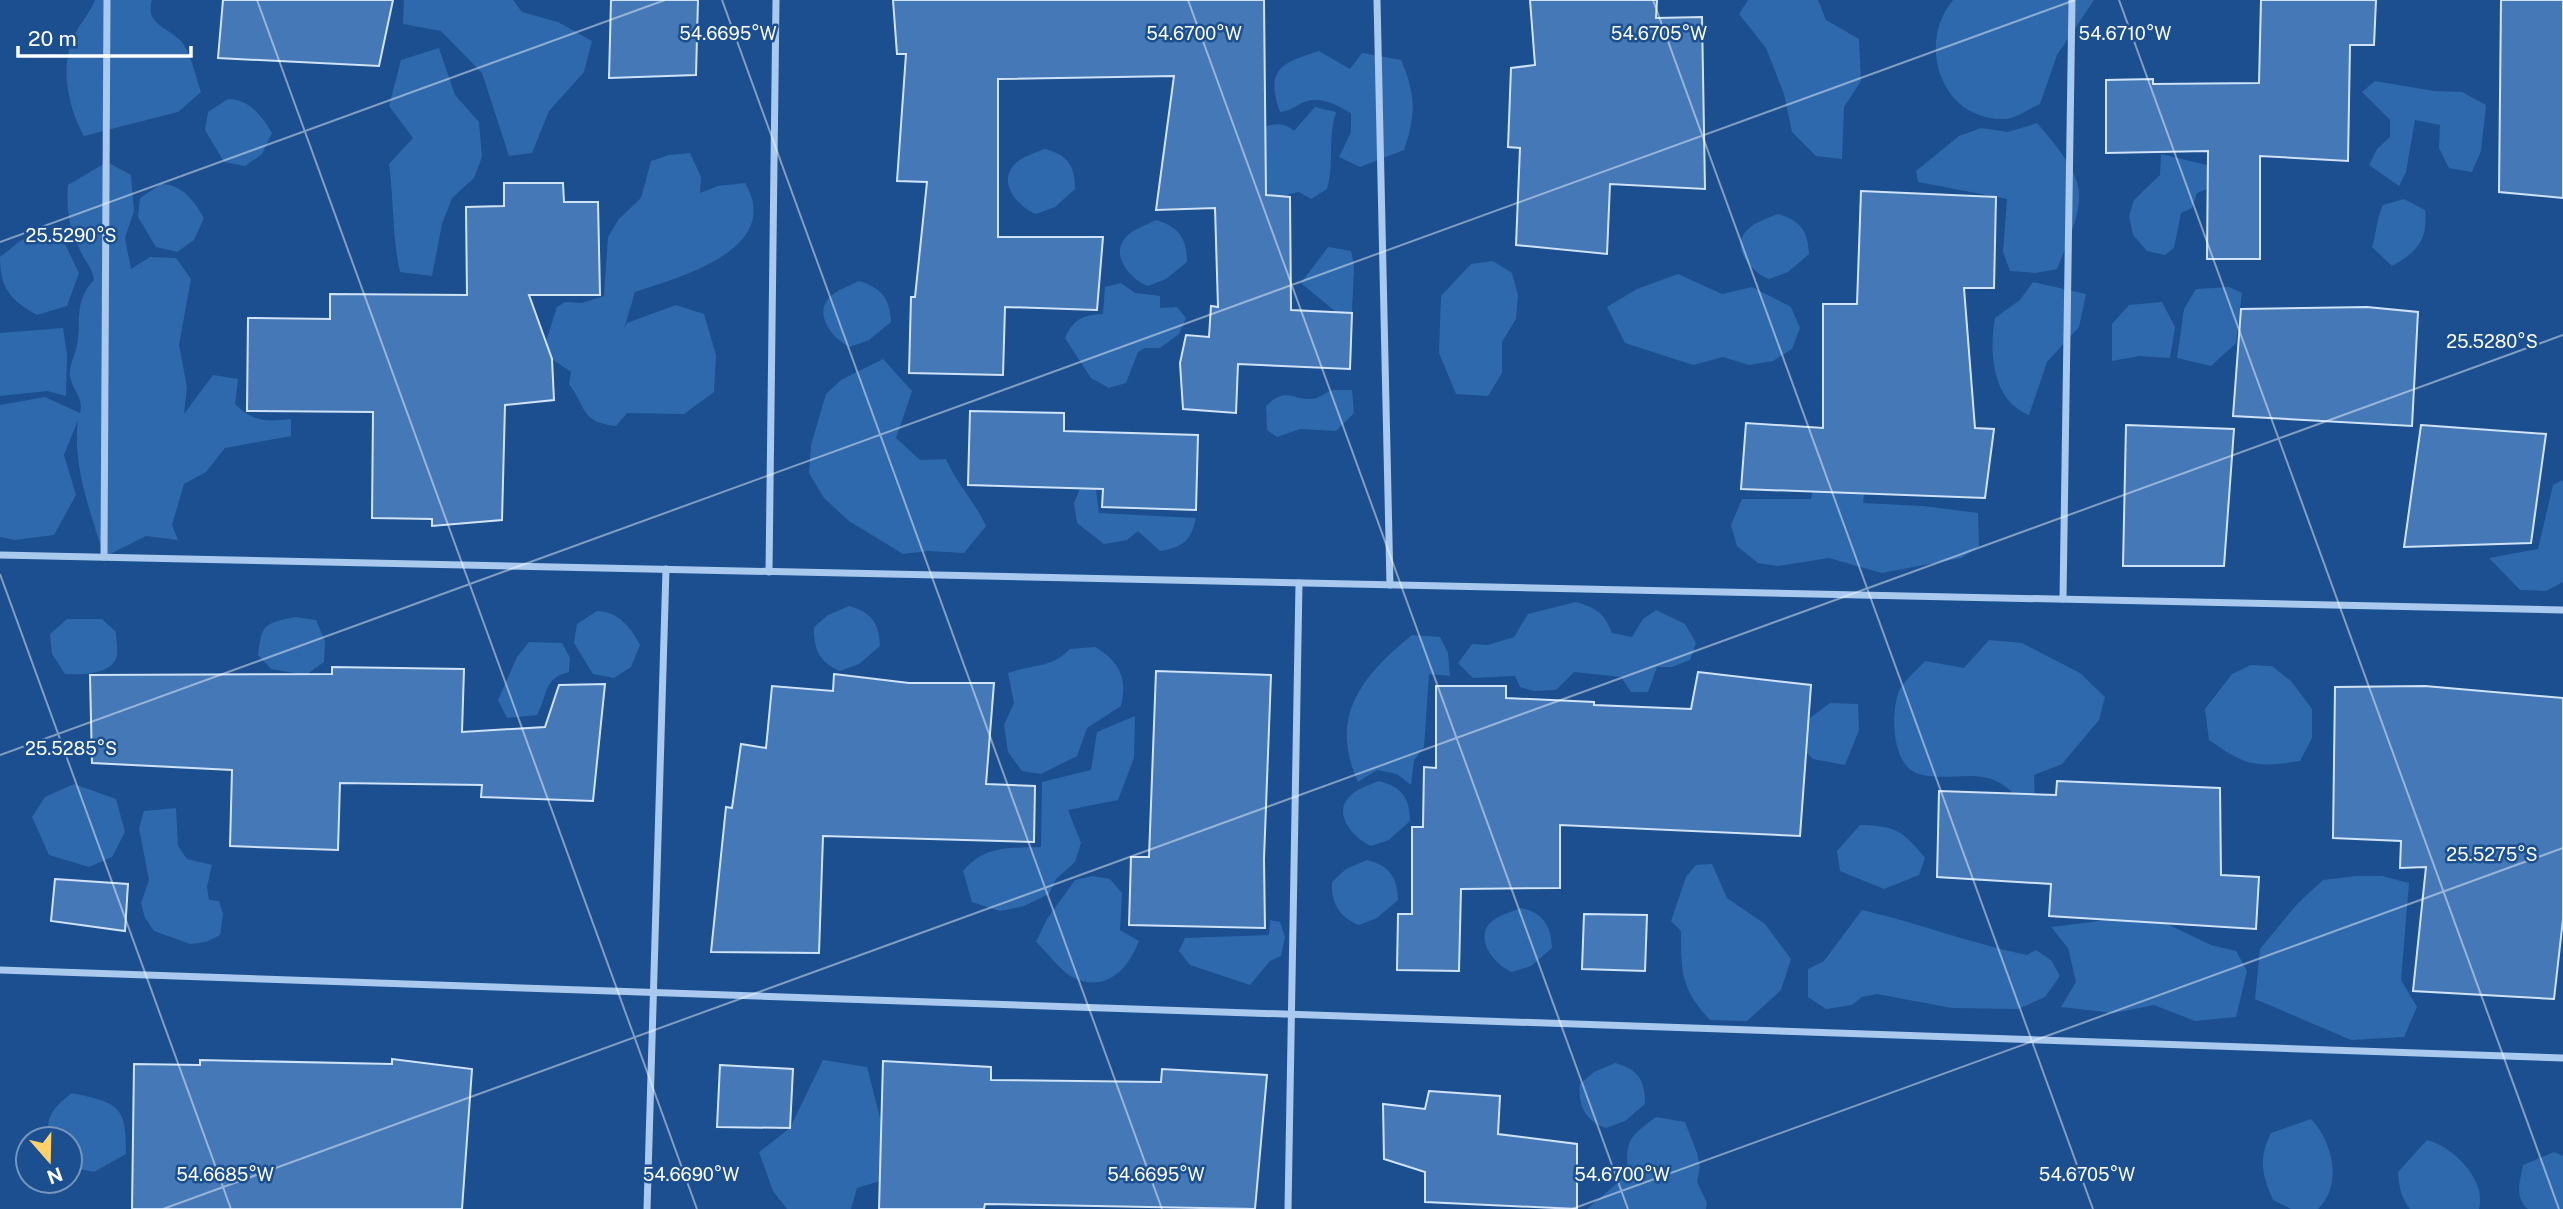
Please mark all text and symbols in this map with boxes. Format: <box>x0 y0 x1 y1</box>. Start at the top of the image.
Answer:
scale bar <box>18 14 191 58</box>
text: 54.6695°W <box>679 23 777 44</box>
text: 54.6700°W <box>1146 23 1242 44</box>
text: 54.6705°W <box>1611 23 1707 44</box>
text: 54.6710°W <box>2079 23 2171 44</box>
text: 20 m <box>28 26 77 51</box>
text: 25.5290°S <box>25 225 117 246</box>
text: 25.5280°S <box>2446 331 2538 352</box>
text: 25.5285°S <box>25 738 117 759</box>
text: 25.5275°S <box>2446 844 2538 865</box>
north arrow <box>14 1125 84 1195</box>
text: N <box>44 1163 66 1189</box>
text: 54.6685°W <box>176 1164 274 1185</box>
text: 54.6690°W <box>643 1164 739 1185</box>
text: 54.6695°W <box>1107 1164 1205 1185</box>
text: 54.6700°W <box>1574 1164 1670 1185</box>
text: 54.6705°W <box>2039 1164 2135 1185</box>

